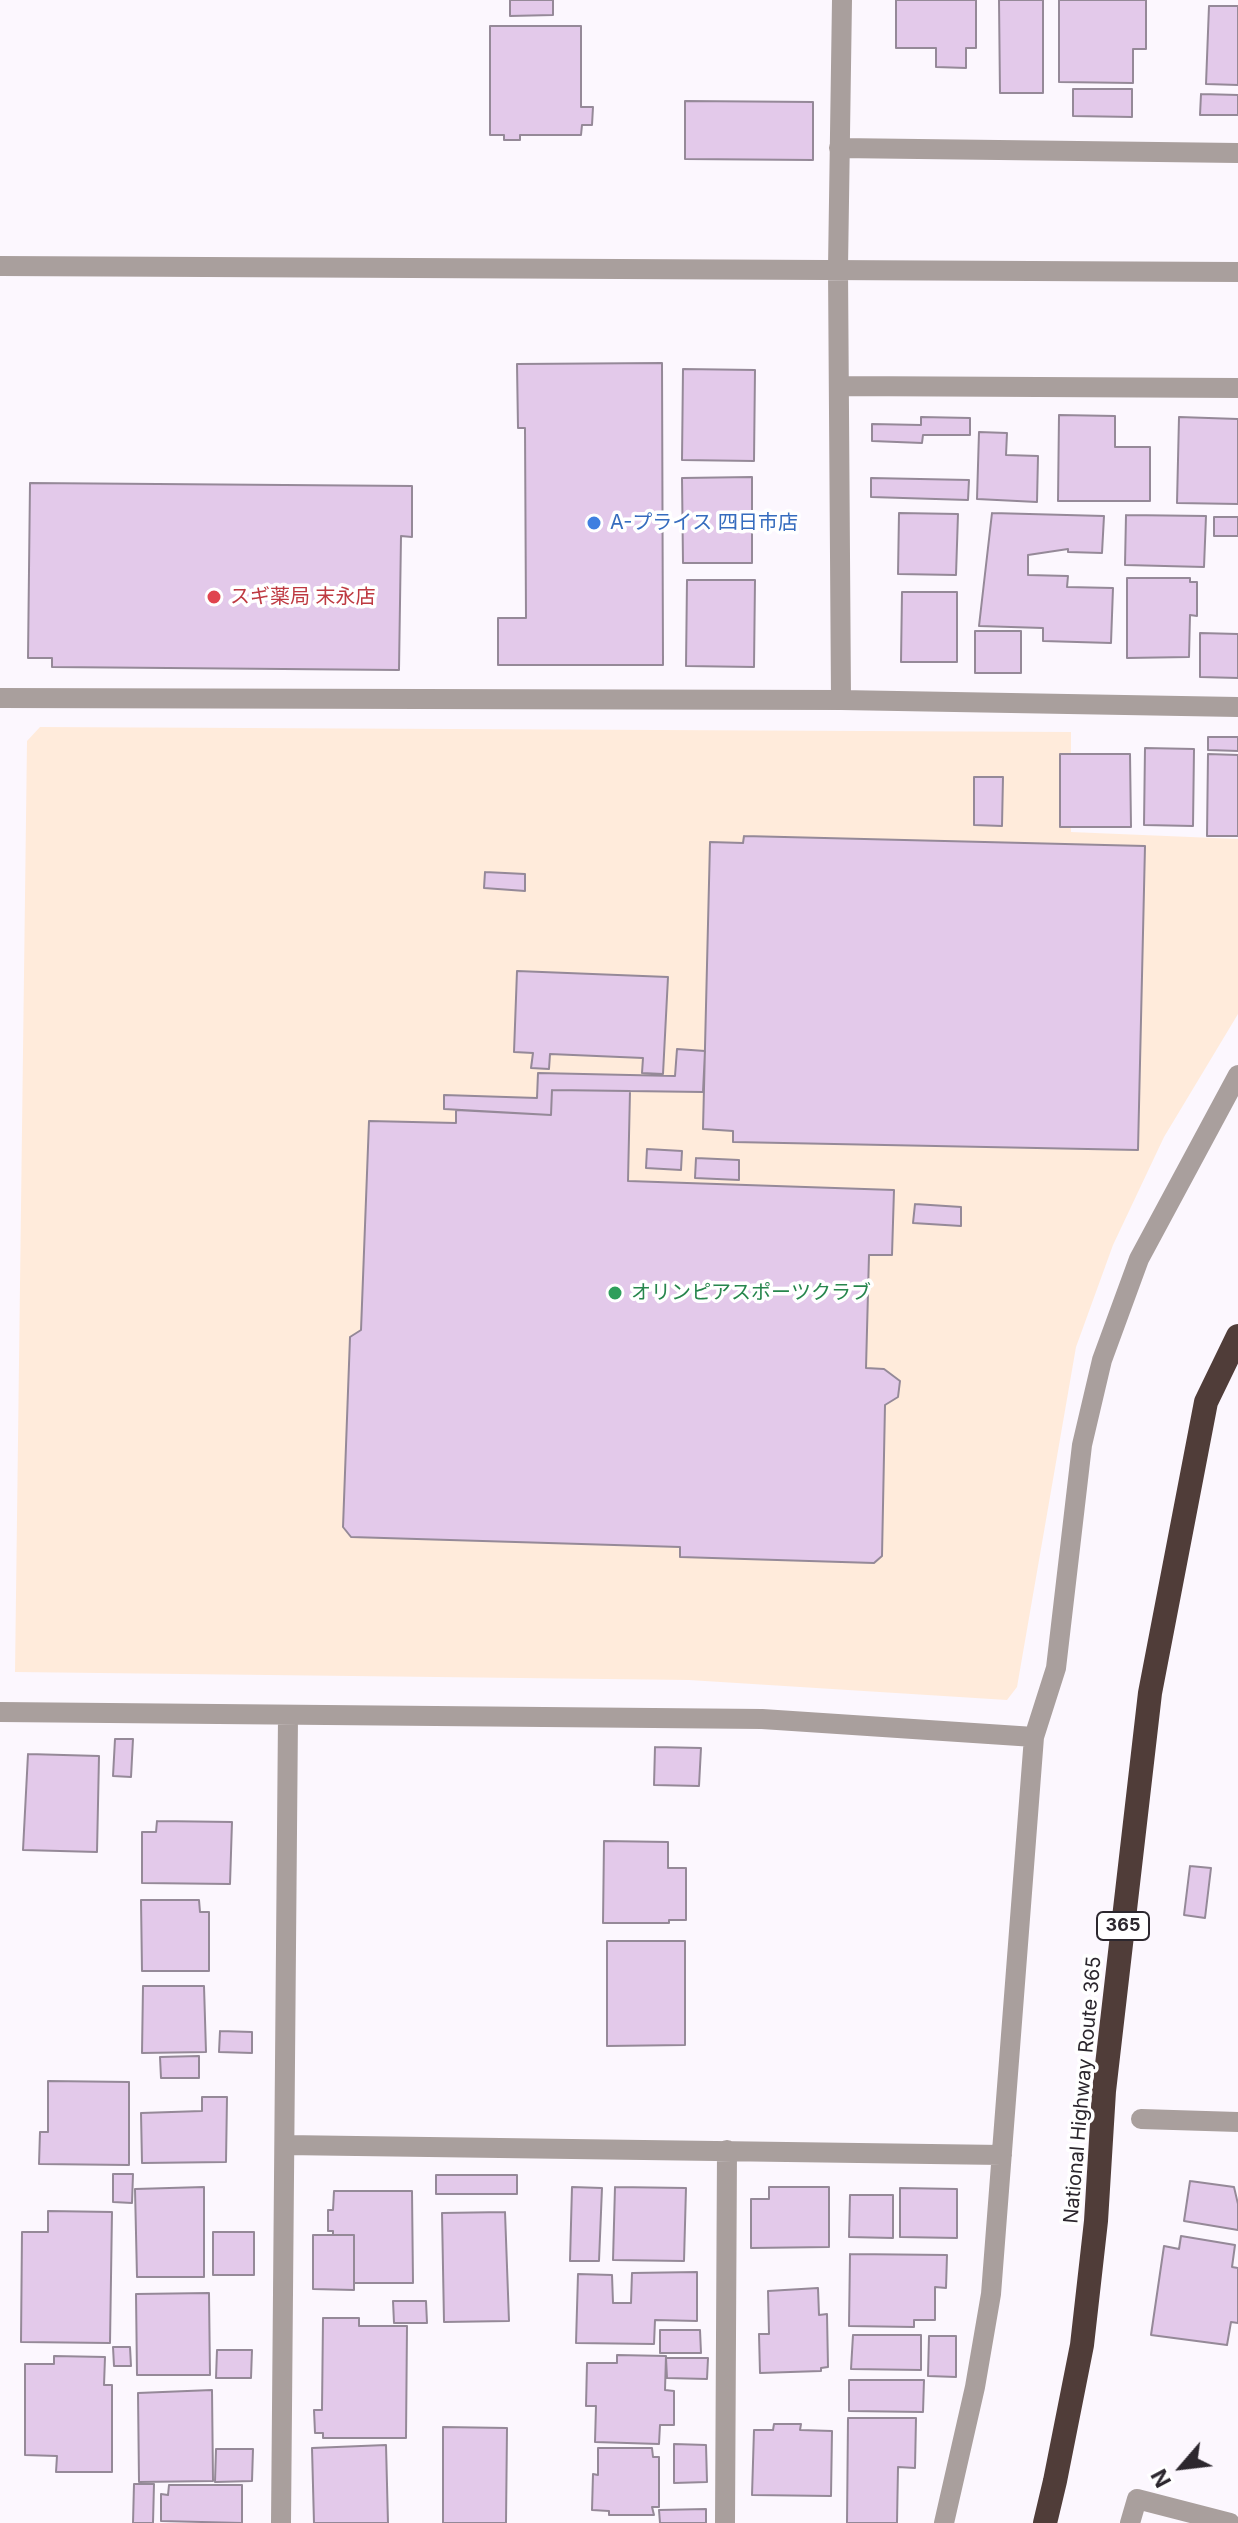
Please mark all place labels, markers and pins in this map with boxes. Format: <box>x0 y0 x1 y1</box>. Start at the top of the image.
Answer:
place label: A-プライス 四日市店 <box>610 511 798 535</box>
marker: A-プライス 四日市店 <box>585 514 603 532</box>
place label: スギ薬局 末永店 <box>230 585 376 609</box>
marker: スギ薬局 末永店 <box>205 588 223 606</box>
place label: オリンピアスポーツクラブ <box>631 1281 871 1305</box>
marker: オリンピアスポーツクラブ <box>606 1284 624 1302</box>

